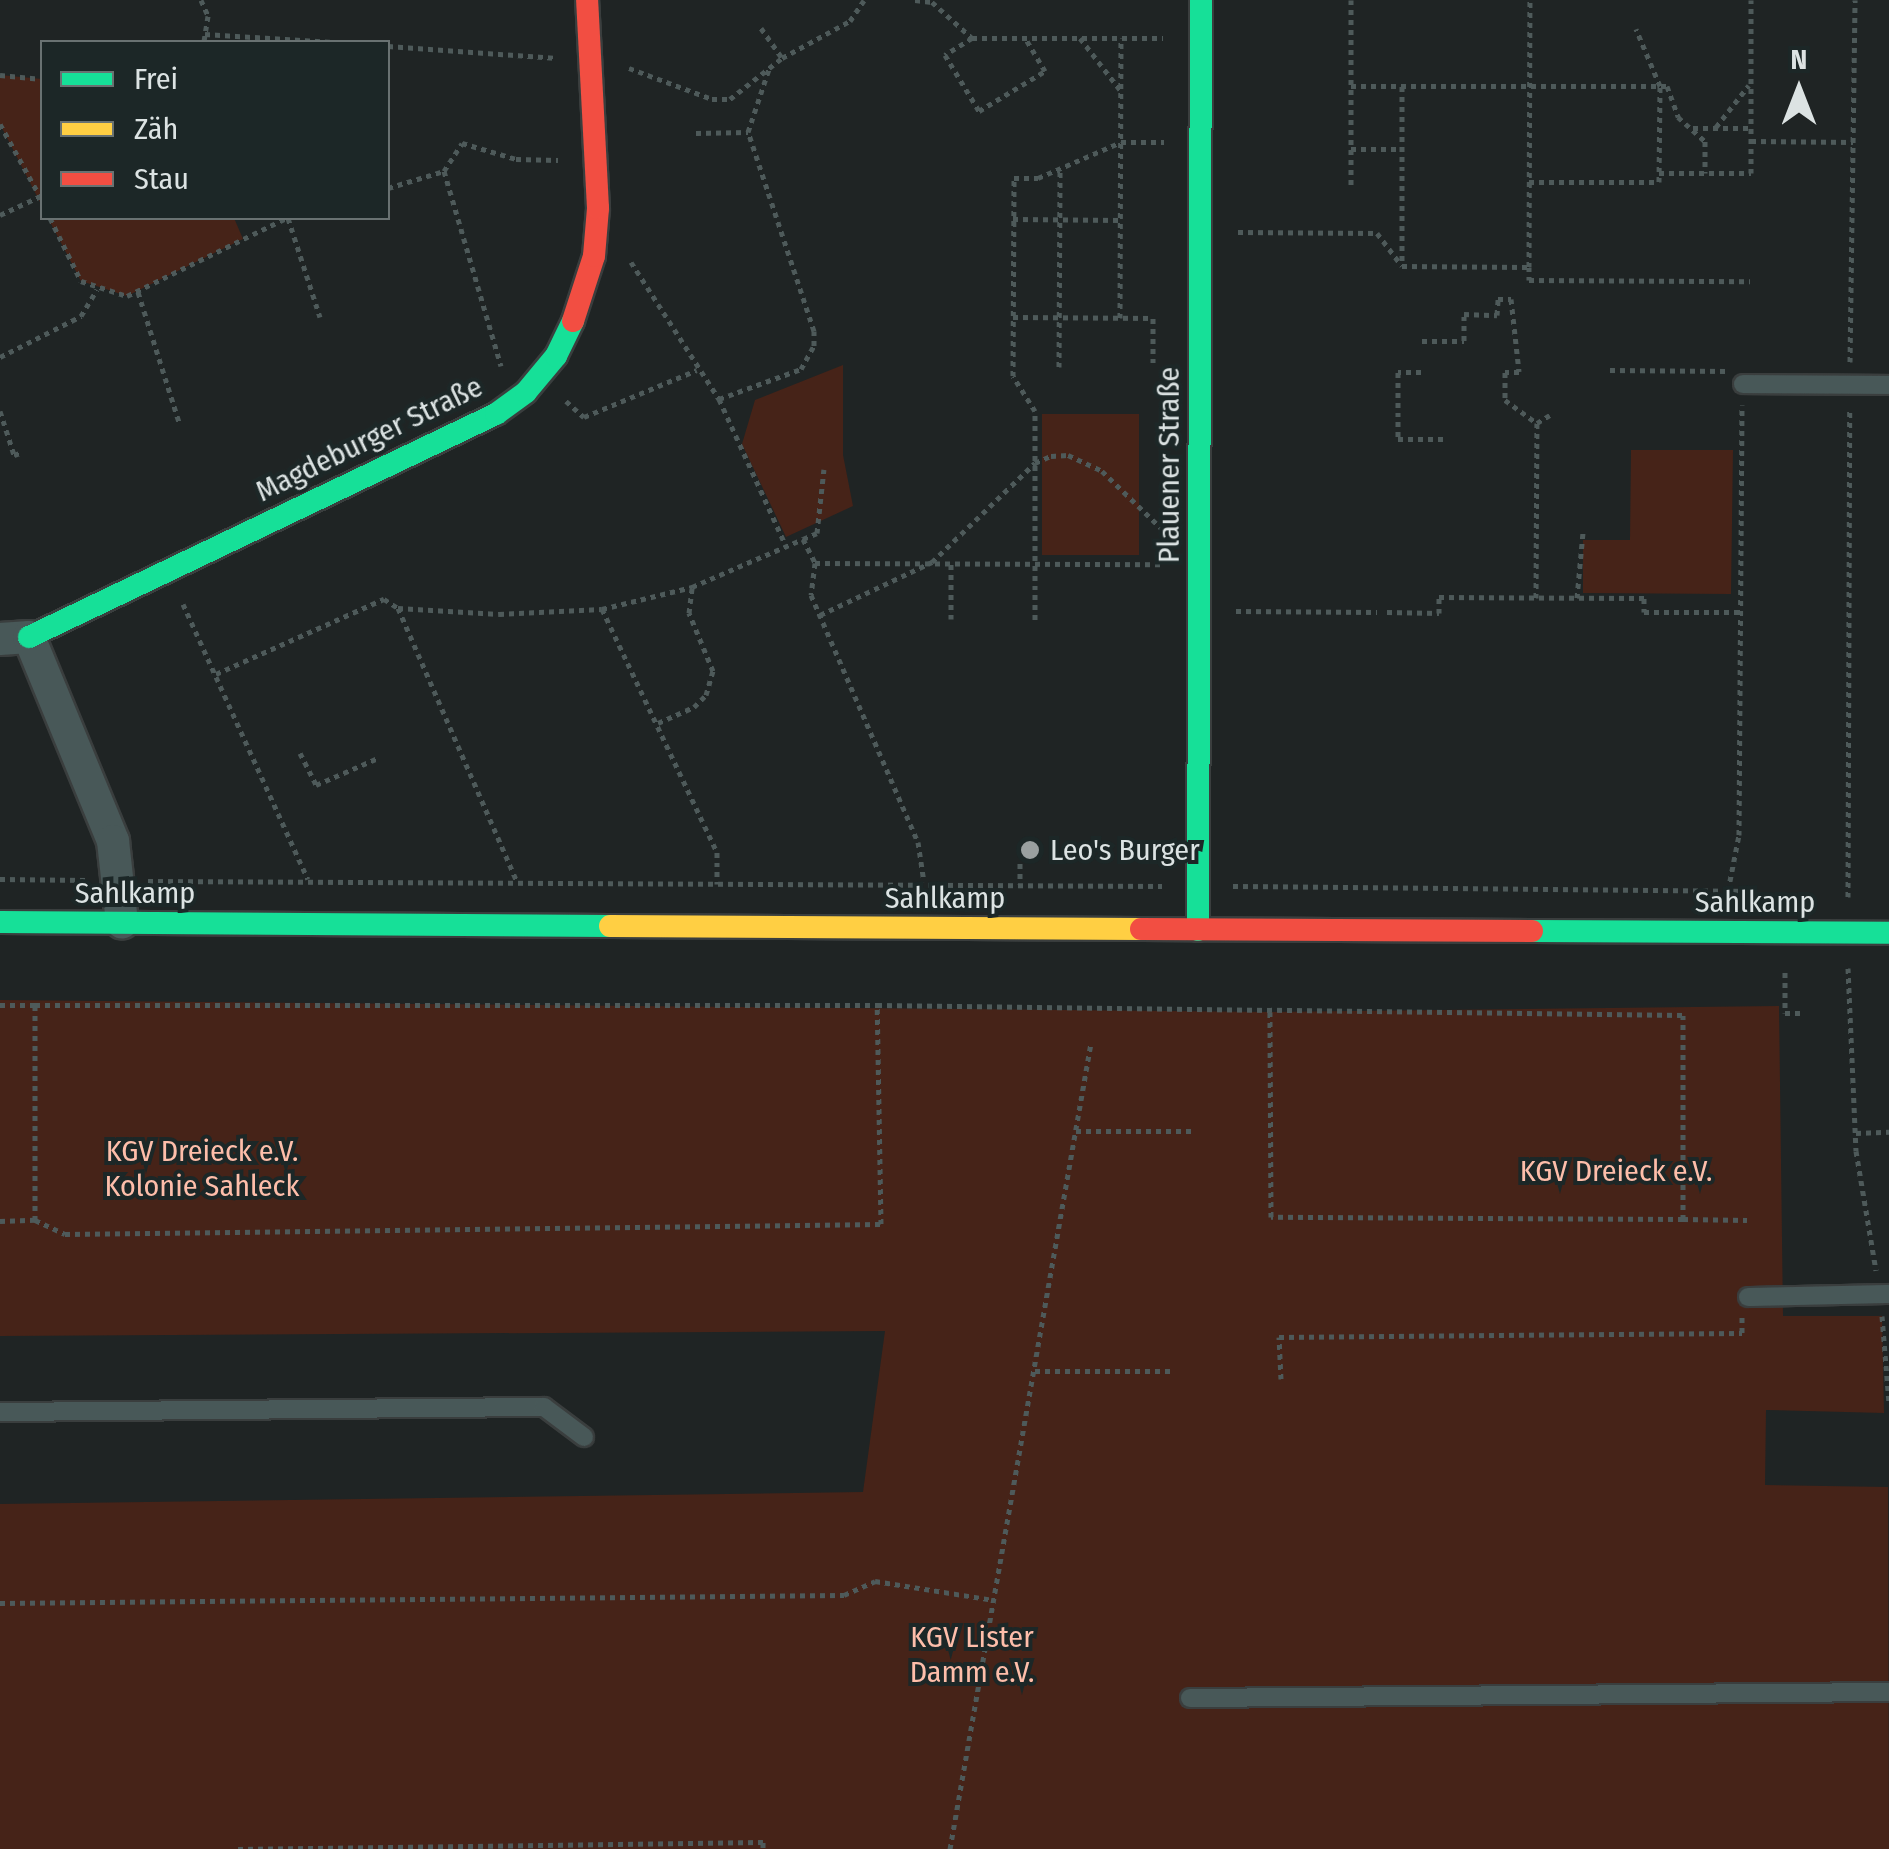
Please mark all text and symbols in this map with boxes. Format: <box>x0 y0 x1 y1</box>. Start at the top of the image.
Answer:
legend <box>40 40 390 220</box>
north arrow <box>1749 40 1849 140</box>
text: N <box>1791 43 1807 76</box>
text: Frei <box>134 61 178 97</box>
text: Zäh <box>134 111 178 147</box>
text: Stau <box>134 161 189 197</box>
street label: Plauener Straße <box>1151 367 1187 563</box>
street label: Magdeburger Straße <box>250 369 488 509</box>
place label: Leo's Burger <box>1050 832 1200 868</box>
marker: Leo's Burger <box>1019 839 1041 861</box>
street label: Sahlkamp <box>75 875 195 911</box>
street label: Sahlkamp <box>885 880 1005 916</box>
street label: Sahlkamp <box>1695 884 1815 920</box>
park label: KGV Dreieck e.V. Kolonie Sahleck <box>105 1133 299 1204</box>
park label: KGV Dreieck e.V. <box>1520 1153 1712 1189</box>
park label: KGV Lister Damm e.V. <box>910 1619 1034 1690</box>

